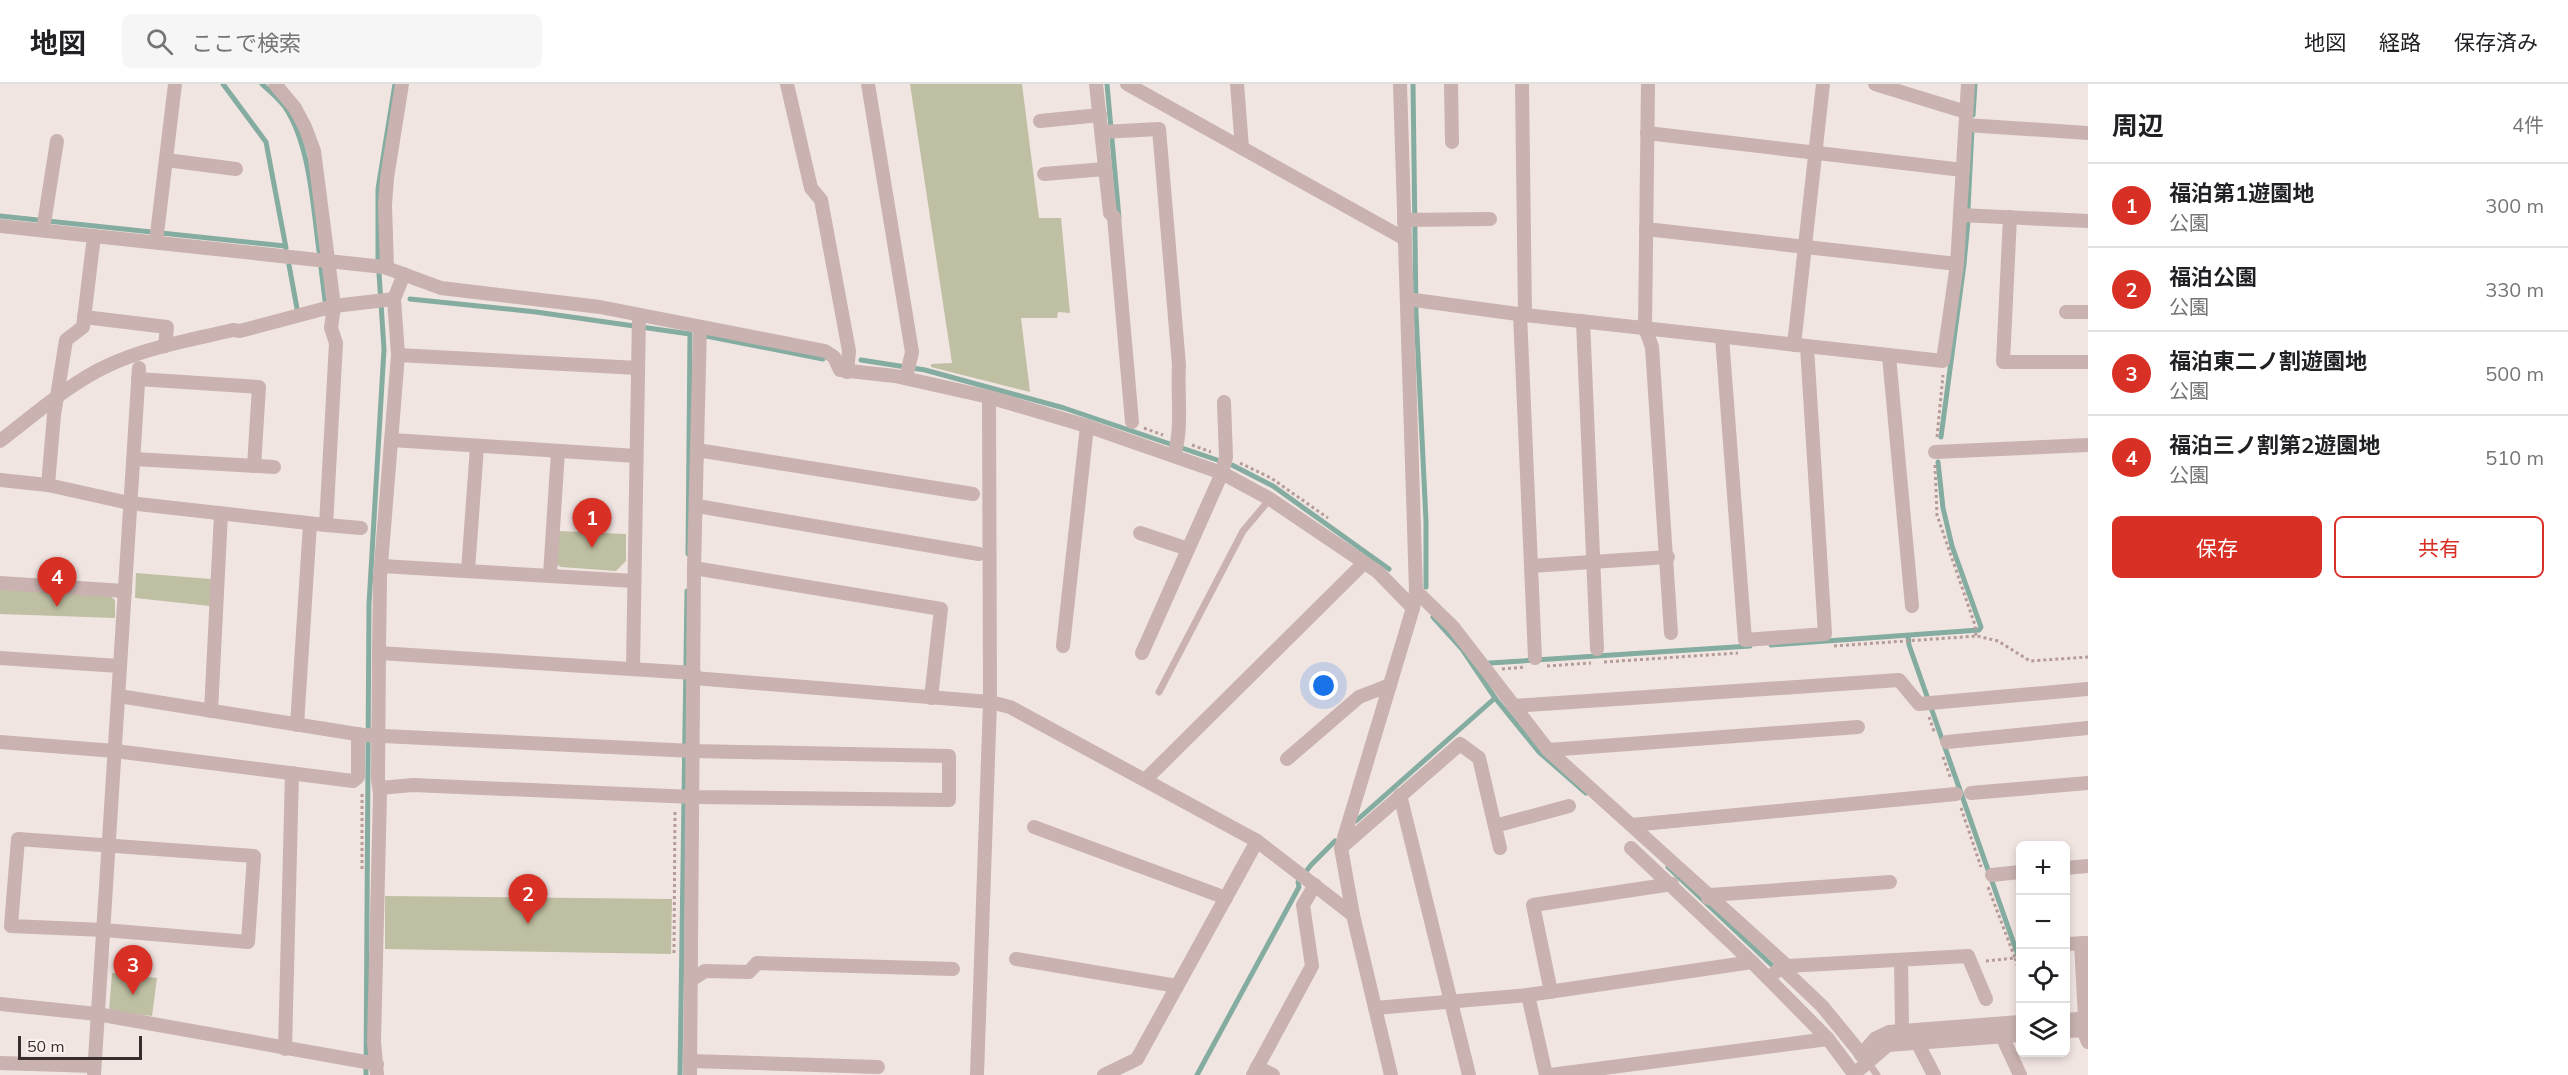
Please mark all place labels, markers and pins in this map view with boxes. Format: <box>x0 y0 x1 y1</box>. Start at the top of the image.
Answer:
pin: 1 <box>572 498 612 548</box>
pin: 4 <box>38 558 76 607</box>
pin: 2 <box>508 874 548 924</box>
pin: 3 <box>114 946 152 995</box>

